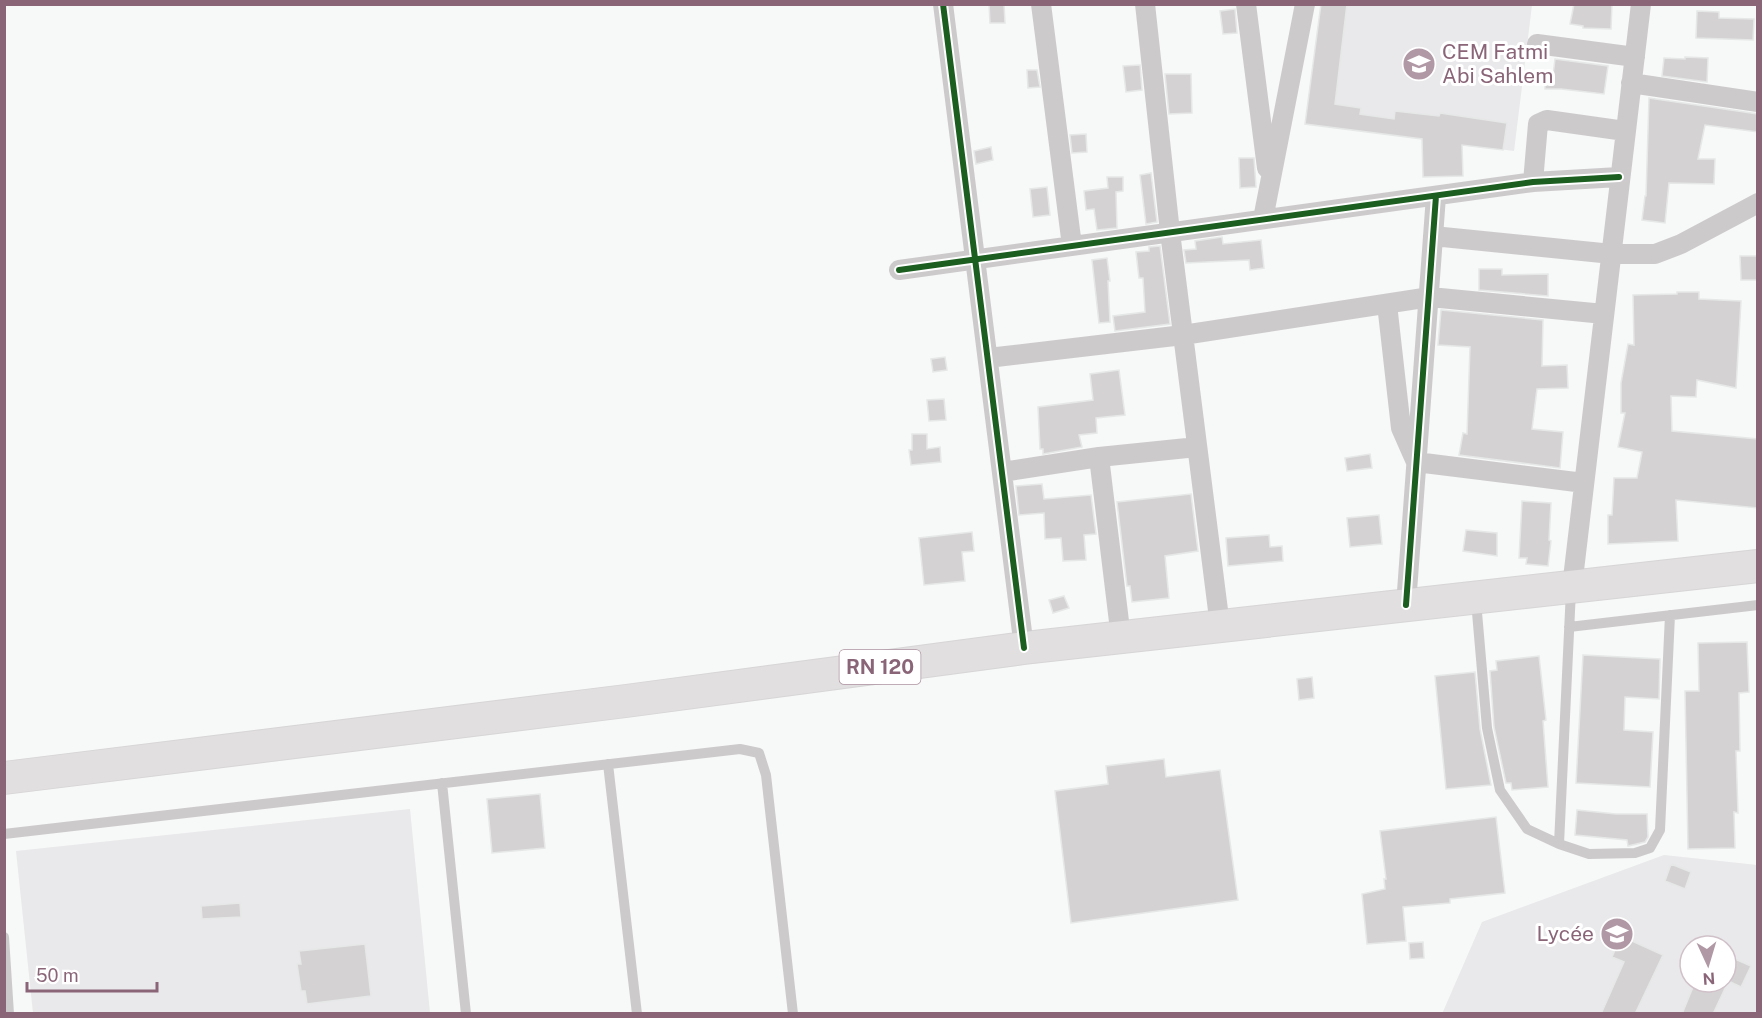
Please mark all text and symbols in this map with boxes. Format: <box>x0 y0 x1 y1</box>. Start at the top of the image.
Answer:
place label: CEM Fatmi Abi Sahlem <box>1442 39 1553 88</box>
school or university icon: CEM Fatmi Abi Sahlem <box>1401 46 1437 82</box>
road number: RN 120 <box>840 650 920 684</box>
school or university icon: Lycée <box>1599 916 1635 952</box>
place label: Lycée <box>1537 921 1594 946</box>
north arrow <box>1678 934 1738 994</box>
scale bar <box>27 955 158 993</box>
text: 50 m <box>36 965 79 986</box>
text: N <box>1702 969 1716 988</box>

